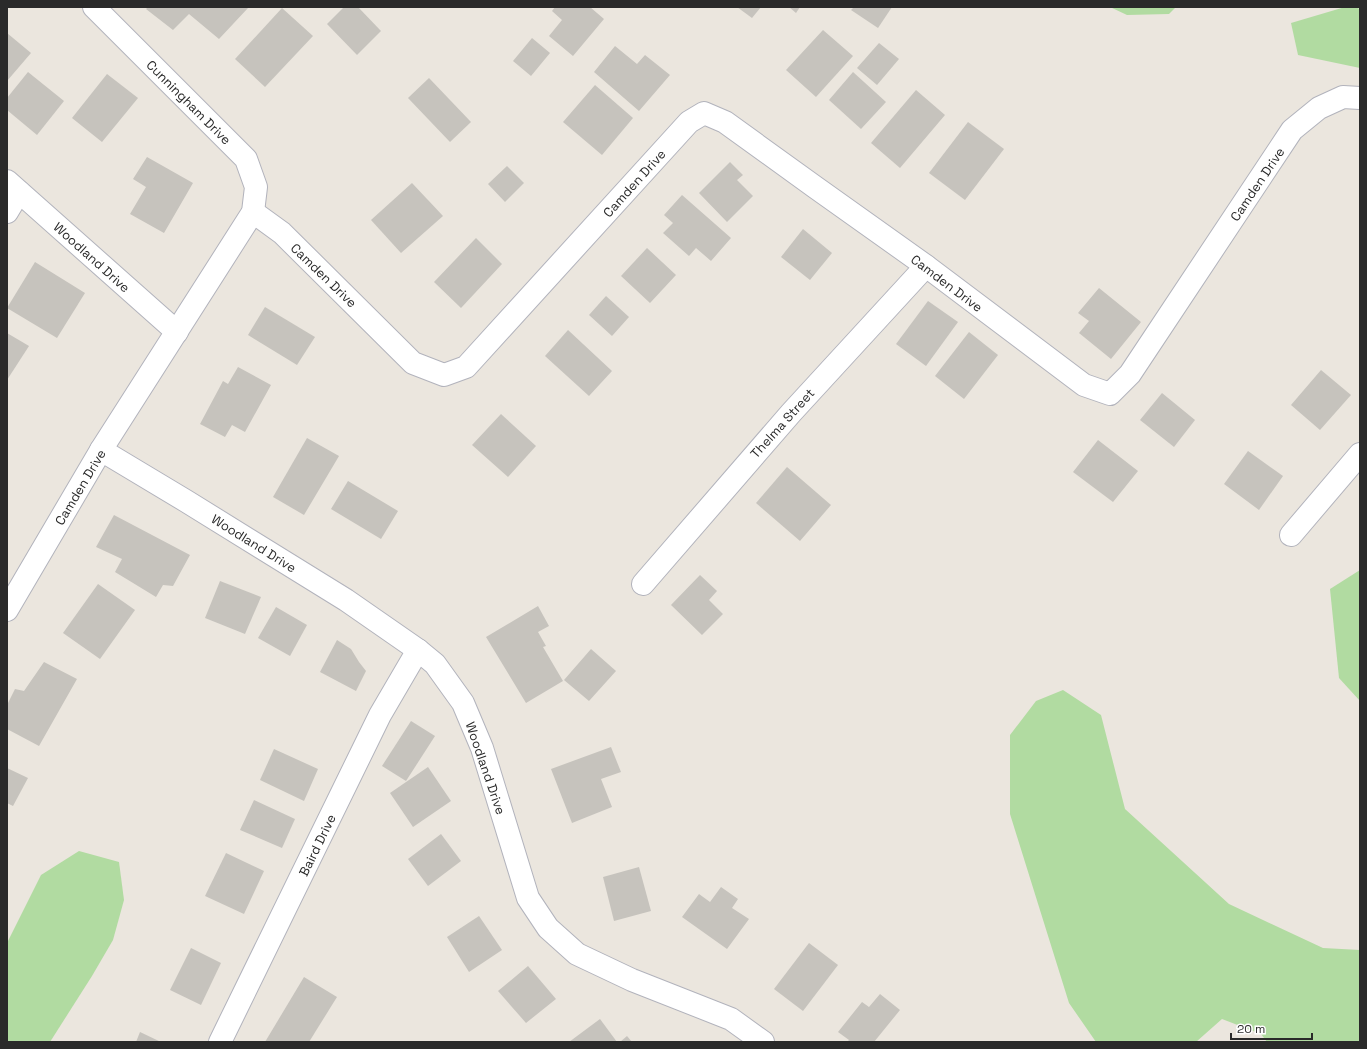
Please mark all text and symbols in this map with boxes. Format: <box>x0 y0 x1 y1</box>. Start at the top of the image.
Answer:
street label: Cunningham Drive <box>143 56 235 148</box>
street label: Camden Drive <box>1226 144 1288 224</box>
street label: Camden Drive <box>599 146 669 221</box>
street label: Woodland Drive <box>50 219 133 296</box>
street label: Camden Drive <box>287 240 360 311</box>
street label: Camden Drive <box>907 251 986 316</box>
street label: Thelma Street <box>747 385 818 462</box>
street label: Camden Drive <box>51 446 110 528</box>
street label: Woodland Drive <box>208 510 299 576</box>
street label: Woodland Drive <box>462 719 509 817</box>
street label: Baird Drive <box>295 811 340 879</box>
scale bar <box>1231 1015 1312 1041</box>
text: 20 m <box>1237 1021 1265 1037</box>

